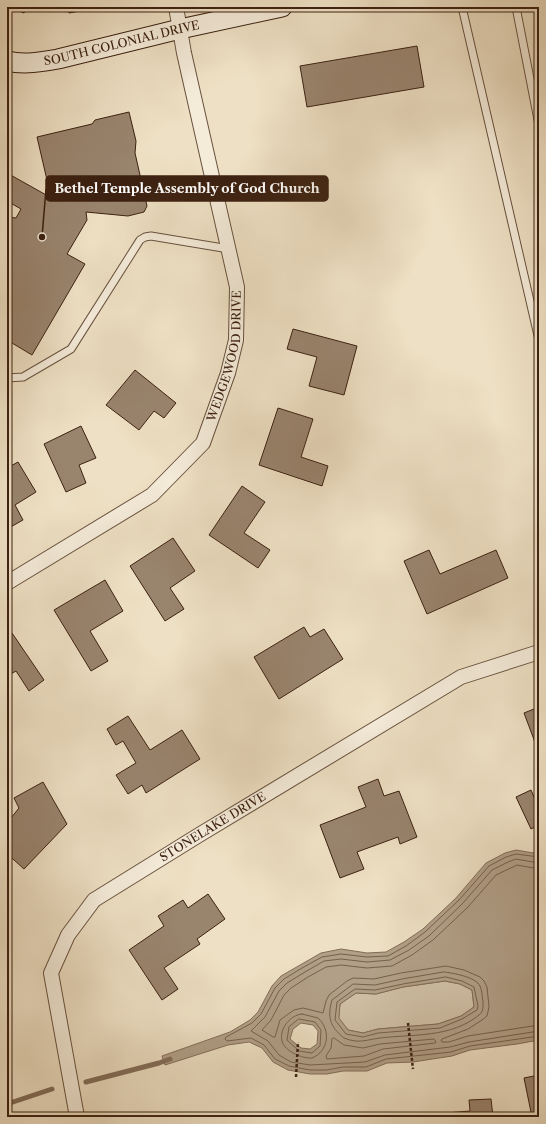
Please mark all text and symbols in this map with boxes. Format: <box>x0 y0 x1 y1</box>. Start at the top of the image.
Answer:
street label: SOUTH COLONIAL DRIVE <box>43 17 201 68</box>
callout: Bethel Temple Assembly of God Church <box>46 176 328 201</box>
text: Bethel Temple Assembly of God Church <box>54 180 320 196</box>
street label: WEDGEWOOD DRIVE <box>203 290 244 424</box>
street label: STONELAKE DRIVE <box>157 788 268 865</box>

